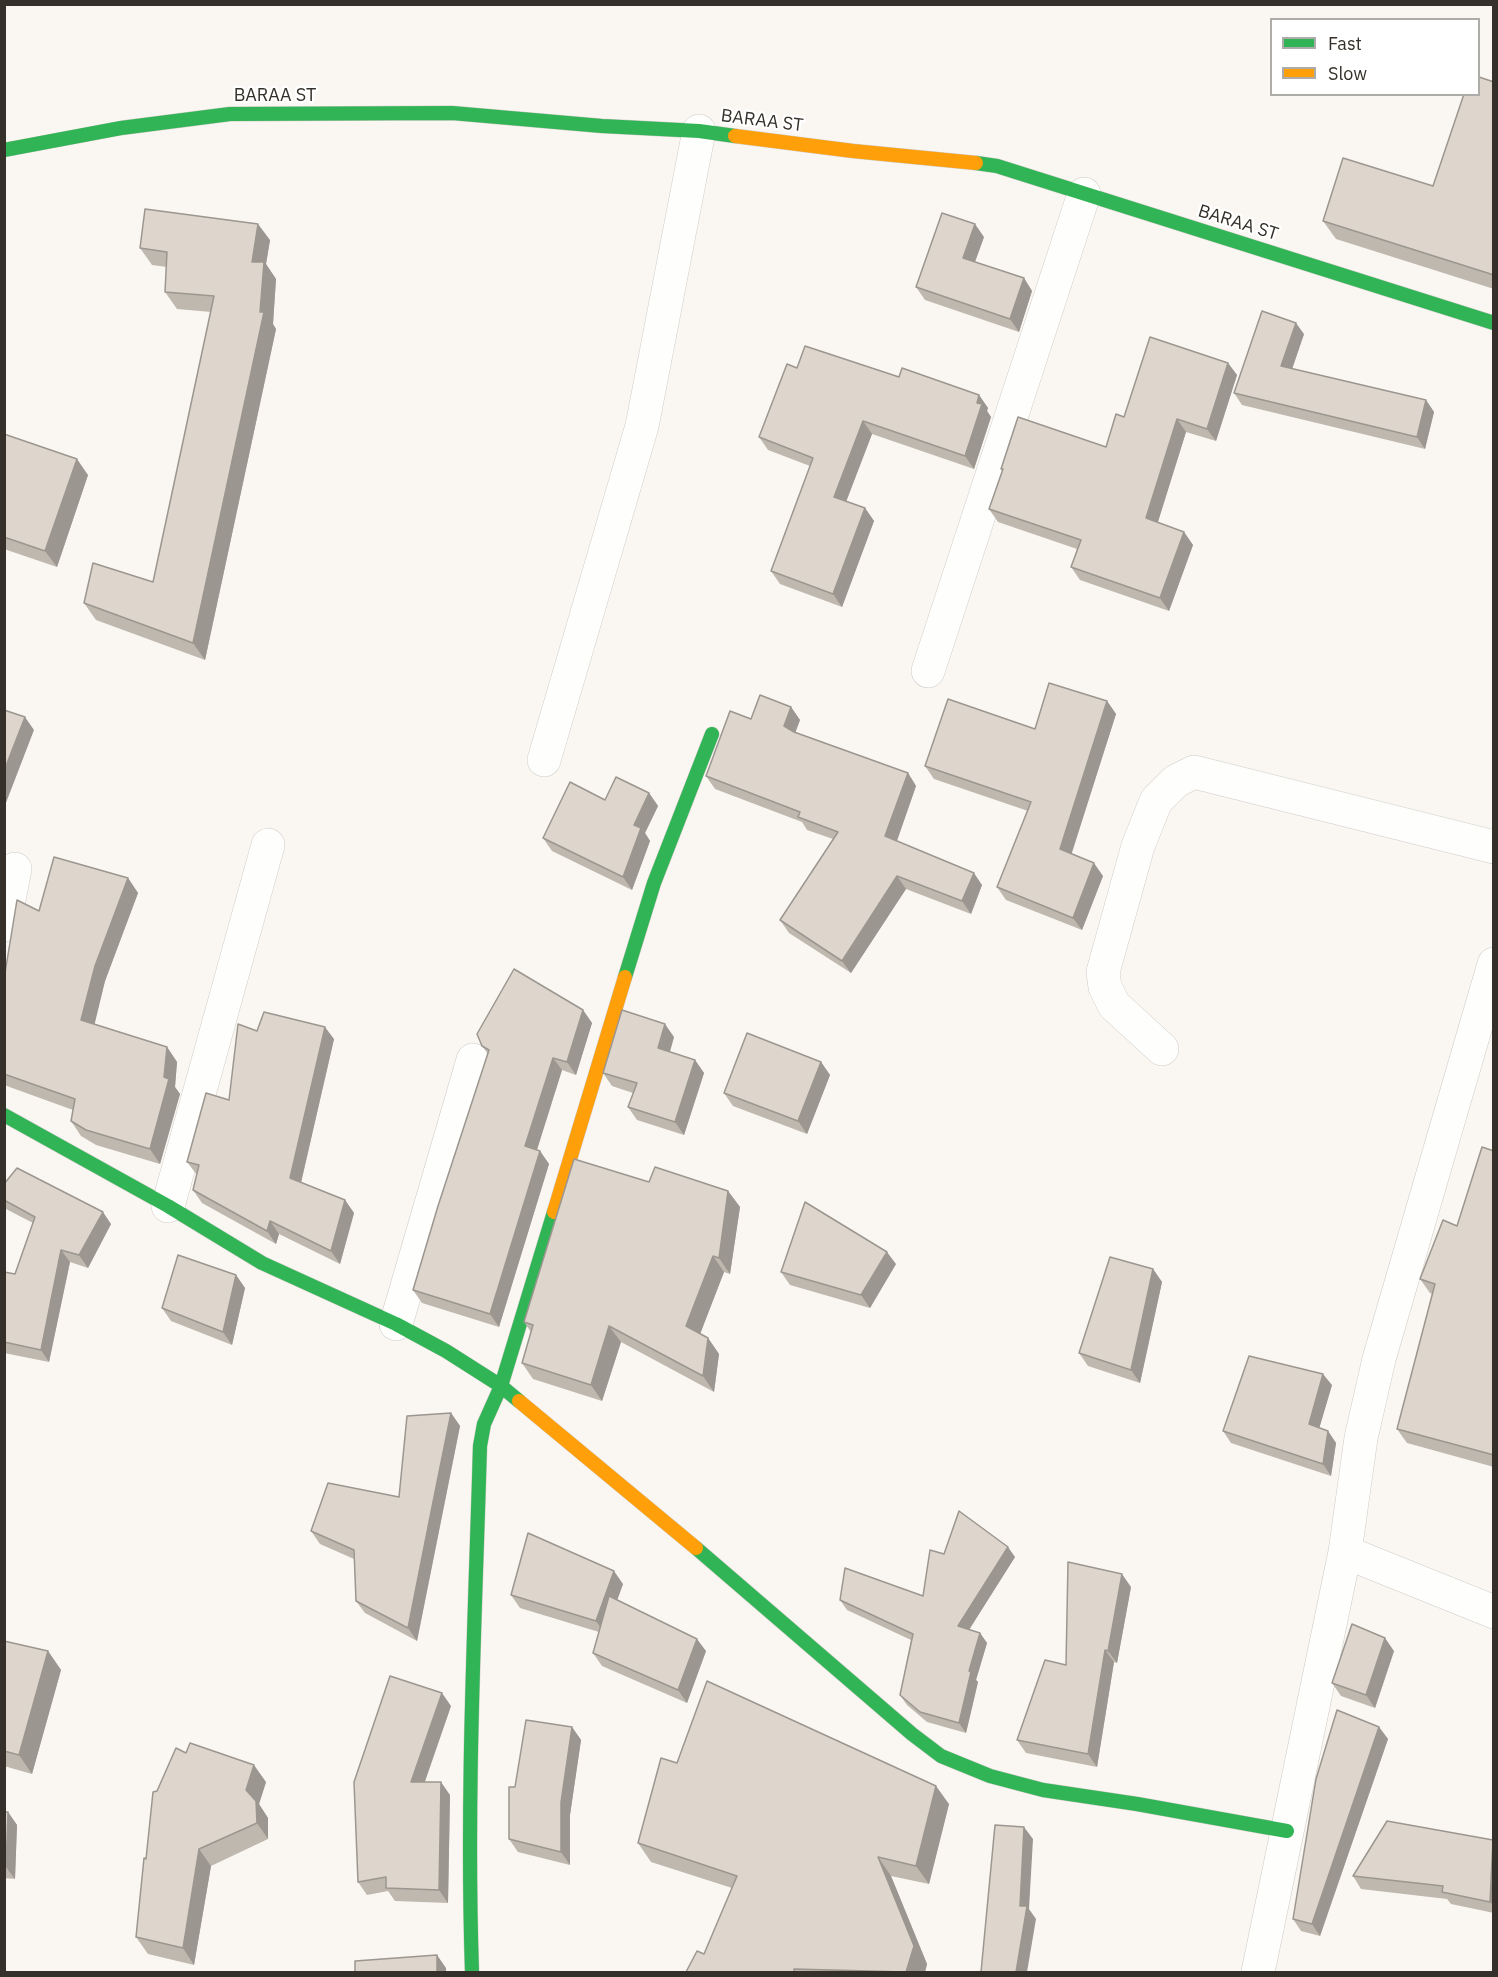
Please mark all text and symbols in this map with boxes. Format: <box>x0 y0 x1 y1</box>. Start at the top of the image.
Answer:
legend <box>1270 18 1480 96</box>
text: Fast <box>1328 32 1362 55</box>
text: Slow <box>1328 62 1367 85</box>
street label: BARAA ST <box>234 85 316 107</box>
street label: BARAA ST <box>720 105 804 137</box>
street label: BARAA ST <box>1195 201 1281 245</box>

